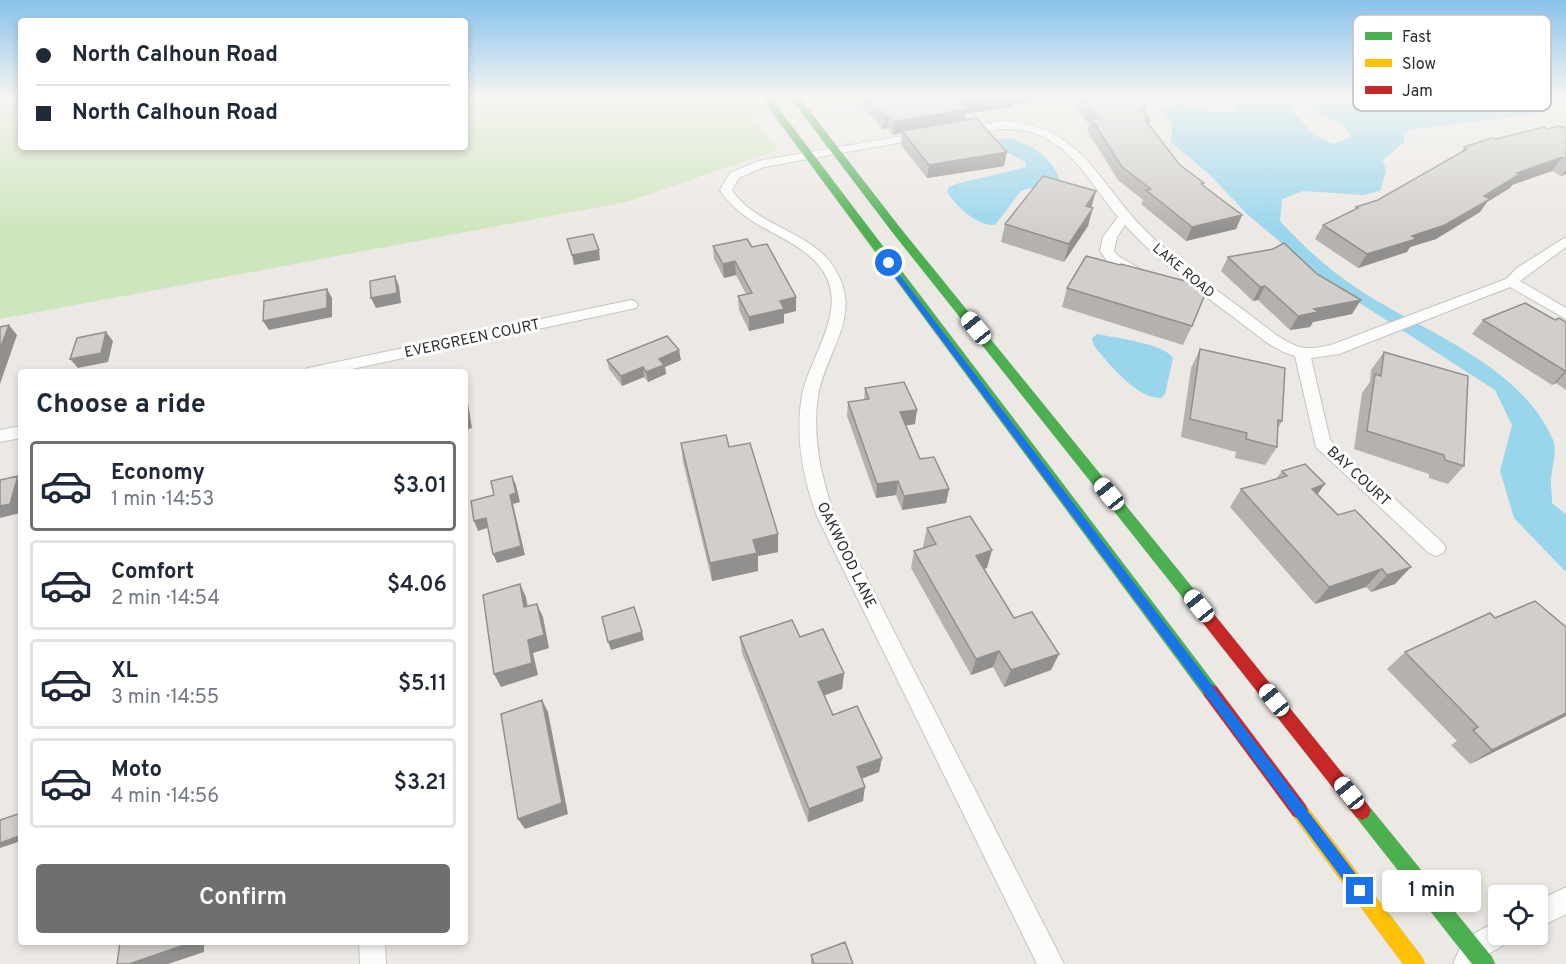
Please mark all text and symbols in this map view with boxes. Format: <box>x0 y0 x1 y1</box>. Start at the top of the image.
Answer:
legend <box>1353 15 1551 111</box>
text: Fast <box>1402 28 1432 48</box>
text: North Calhoun Road <box>72 42 278 69</box>
text: Slow <box>1402 55 1436 75</box>
text: Jam <box>1402 82 1433 102</box>
text: North Calhoun Road <box>72 100 278 127</box>
street label: LAKE ROAD <box>1149 240 1218 302</box>
route start <box>875 249 902 276</box>
car <box>958 308 994 348</box>
street label: EVERGREEN COURT <box>403 316 542 363</box>
text: Choose a ride <box>36 388 206 422</box>
street label: BAY COURT <box>1322 443 1394 511</box>
icon: car <box>39 459 93 513</box>
text: Economy <box>111 460 205 487</box>
text: $3.01 <box>393 473 447 500</box>
car <box>1091 474 1127 514</box>
text: 1 min · 14:53 <box>111 487 214 513</box>
street label: OAKWOOD LANE <box>812 499 880 612</box>
icon: car <box>39 558 93 612</box>
text: Comfort <box>111 559 194 586</box>
text: $4.06 <box>387 572 447 599</box>
text: 2 min · 14:54 <box>111 586 220 612</box>
car <box>1181 586 1217 626</box>
icon: car <box>39 657 93 711</box>
text: XL <box>111 658 138 685</box>
text: $5.11 <box>398 671 447 698</box>
car <box>1256 680 1292 720</box>
text: 3 min · 14:55 <box>111 685 219 711</box>
icon: car <box>39 756 93 810</box>
text: Moto <box>111 757 162 784</box>
text: $3.21 <box>394 770 447 797</box>
car <box>1331 773 1367 813</box>
text: 4 min · 14:56 <box>111 784 219 810</box>
button: Confirm <box>36 864 450 933</box>
callout: 1 min <box>1381 870 1480 912</box>
route end <box>1346 877 1373 904</box>
text: 1 min <box>1408 878 1455 904</box>
map controls <box>1488 885 1548 945</box>
button: locate <box>1488 885 1548 945</box>

